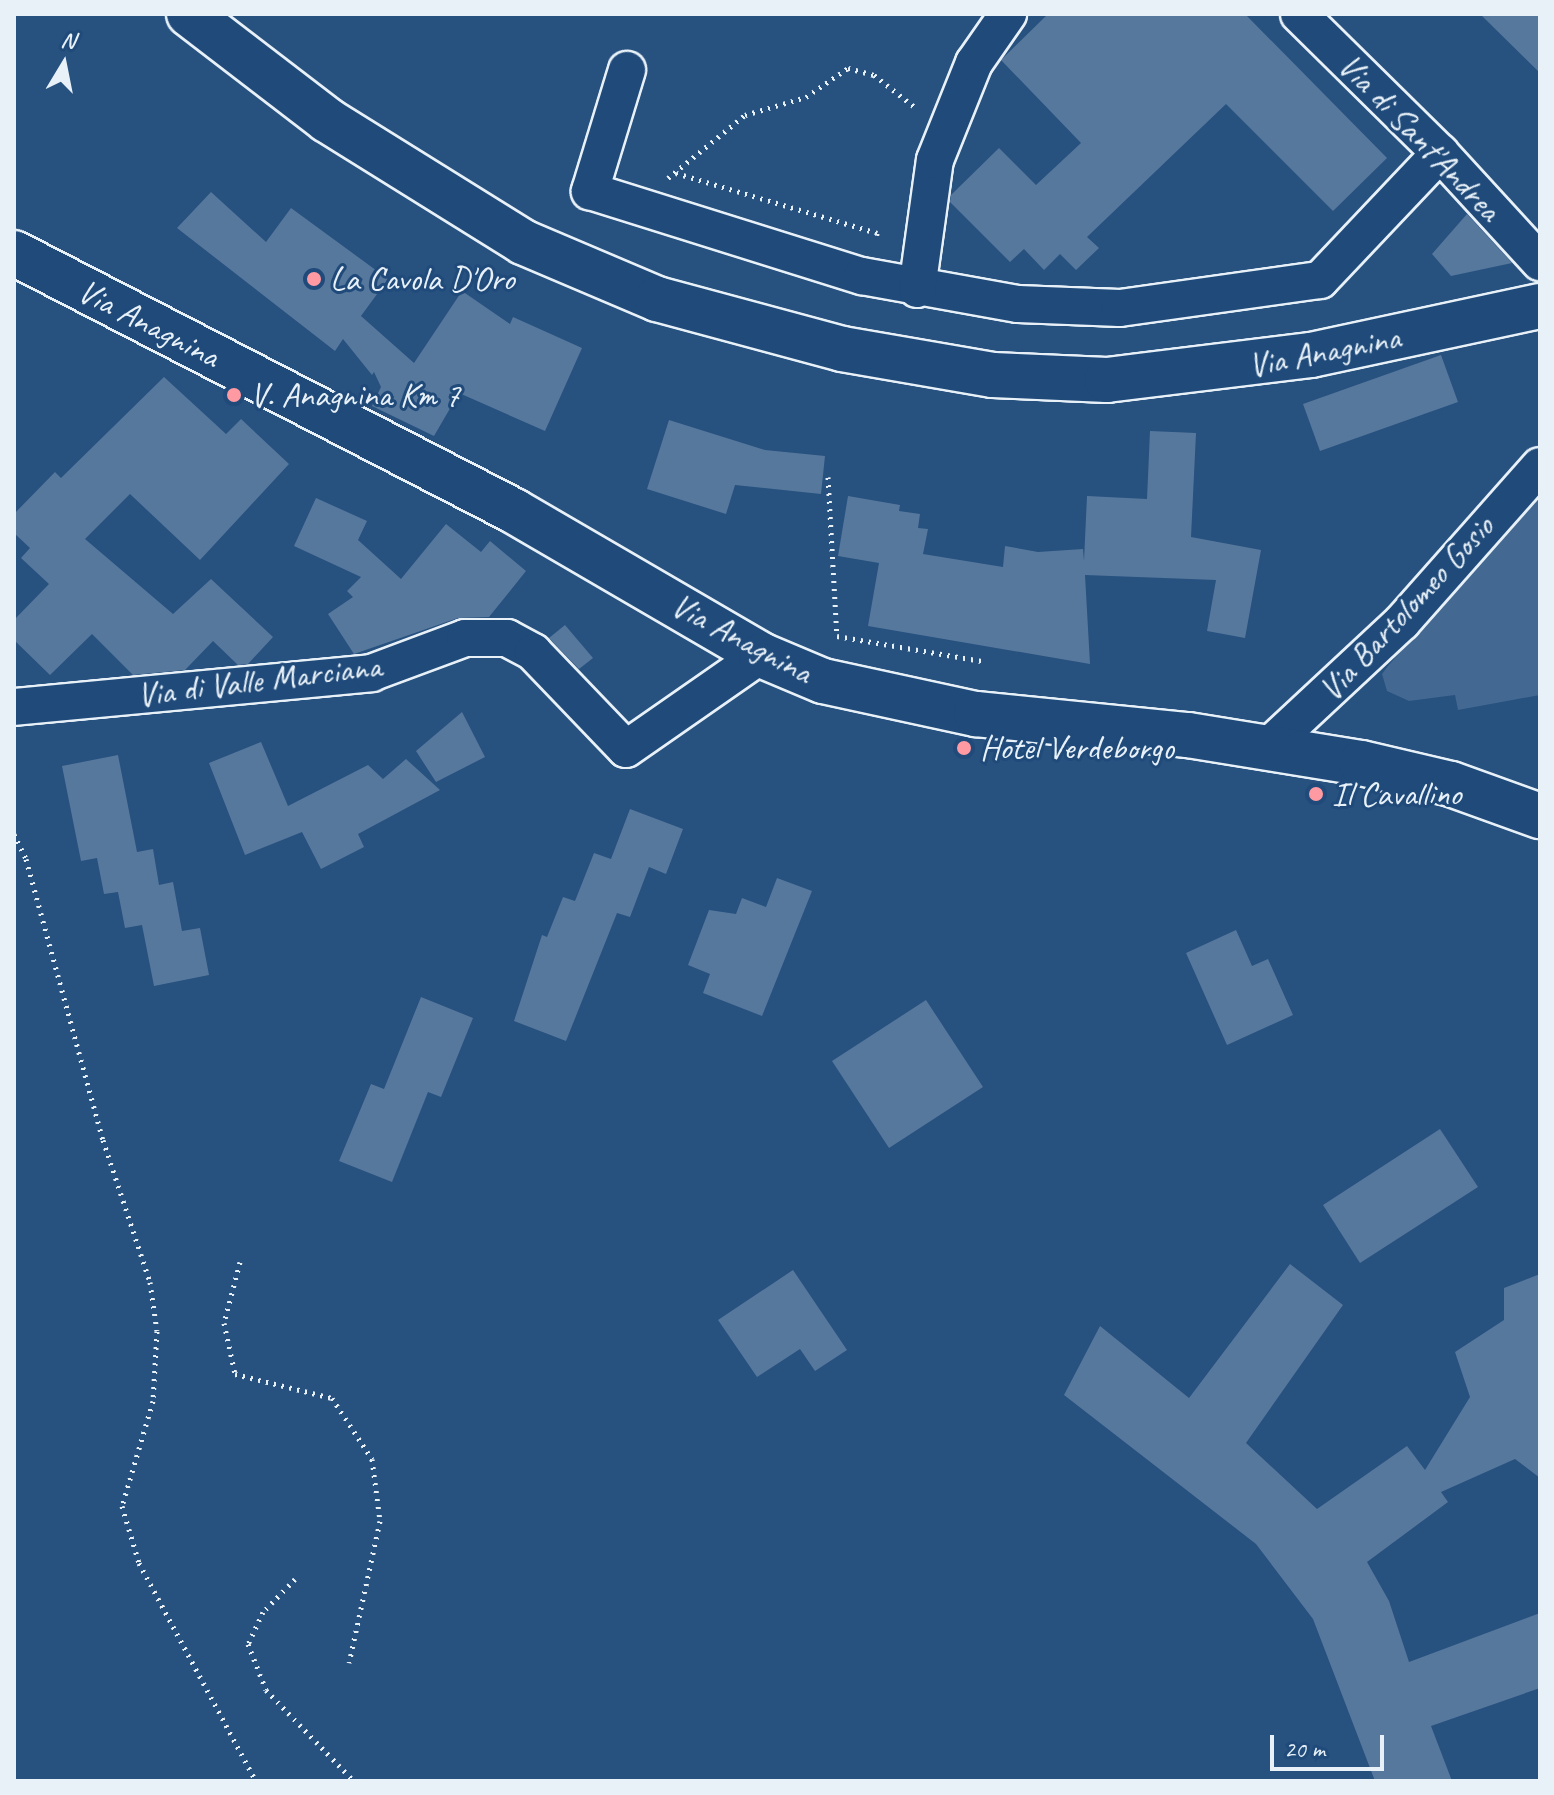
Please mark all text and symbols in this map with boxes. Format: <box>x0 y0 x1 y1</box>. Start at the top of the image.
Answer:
north arrow <box>24 24 104 104</box>
text: N <box>59 25 77 55</box>
street label: Via di Sant'Andrea <box>1330 45 1510 229</box>
place label: La Cavola D'Oro <box>330 259 514 299</box>
street label: Via Anagnina <box>71 270 227 376</box>
marker: La Cavola D'Oro <box>305 270 323 288</box>
street label: Via Anagnina <box>1244 316 1404 386</box>
place label: V. Anagnina Km 7 <box>250 375 459 415</box>
marker: V. Anagnina Km 7 <box>225 386 243 404</box>
street label: Via Bartolomeo Gosio <box>1309 507 1503 709</box>
street label: Via Anagnina <box>664 584 820 692</box>
street label: Via di Valle Marciana <box>134 645 384 715</box>
place label: Hotel Verdeborgo <box>980 728 1174 768</box>
marker: Hotel Verdeborgo <box>955 739 973 757</box>
place label: Il Cavallino <box>1332 774 1461 814</box>
marker: Il Cavallino <box>1307 785 1325 803</box>
scale bar <box>1274 1719 1388 1769</box>
text: 20 m <box>1284 1734 1325 1764</box>

